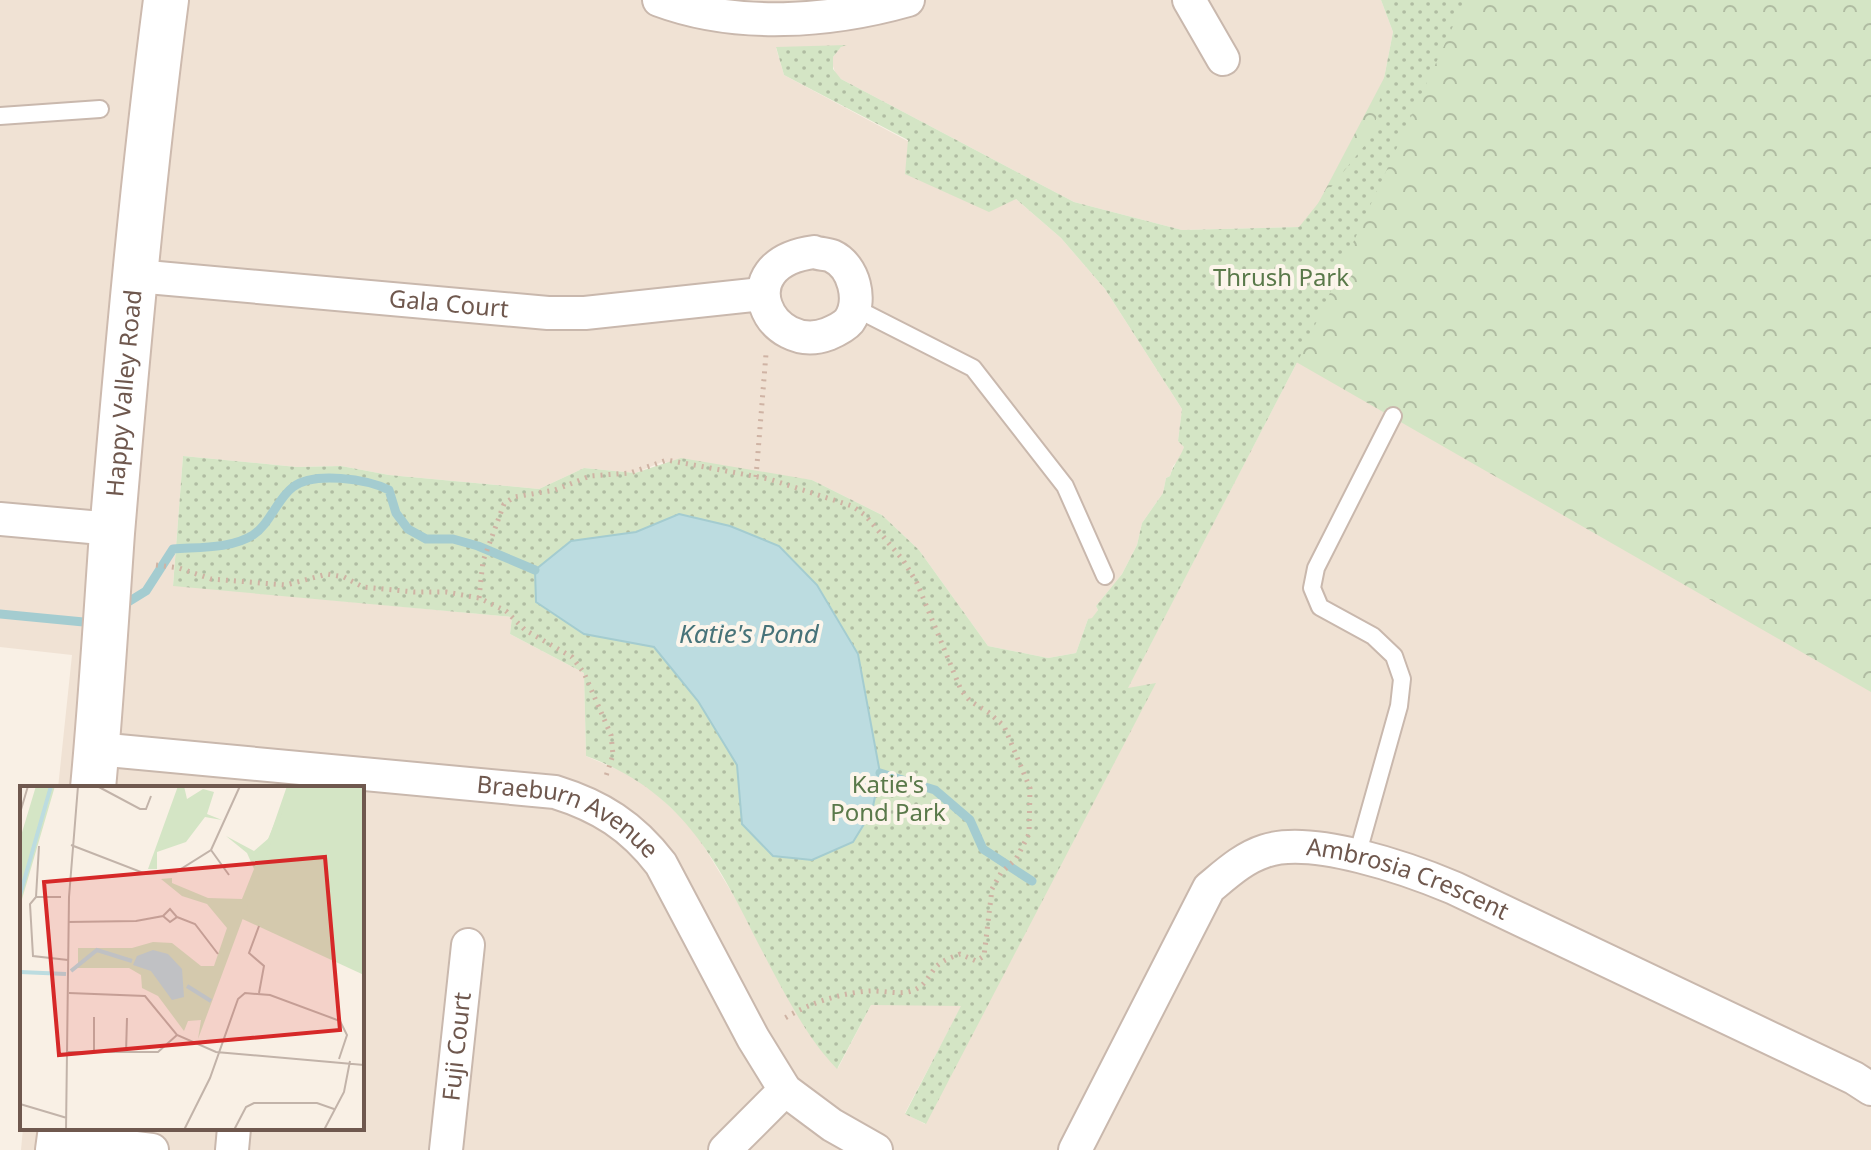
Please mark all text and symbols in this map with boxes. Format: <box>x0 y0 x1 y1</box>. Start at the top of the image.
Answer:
park label: Thrush Park <box>1213 260 1349 293</box>
street label: Gala Court <box>388 281 510 324</box>
street label: Happy Valley Road <box>97 288 149 498</box>
water label: Katie's Pond <box>679 615 820 651</box>
street label: Braeburn Avenue <box>475 767 667 865</box>
park label: Katie's Pond Park <box>830 767 946 828</box>
inset map <box>20 786 364 1130</box>
street label: Ambrosia Crescent <box>1305 829 1515 927</box>
street label: Fuji Court <box>433 990 478 1102</box>

